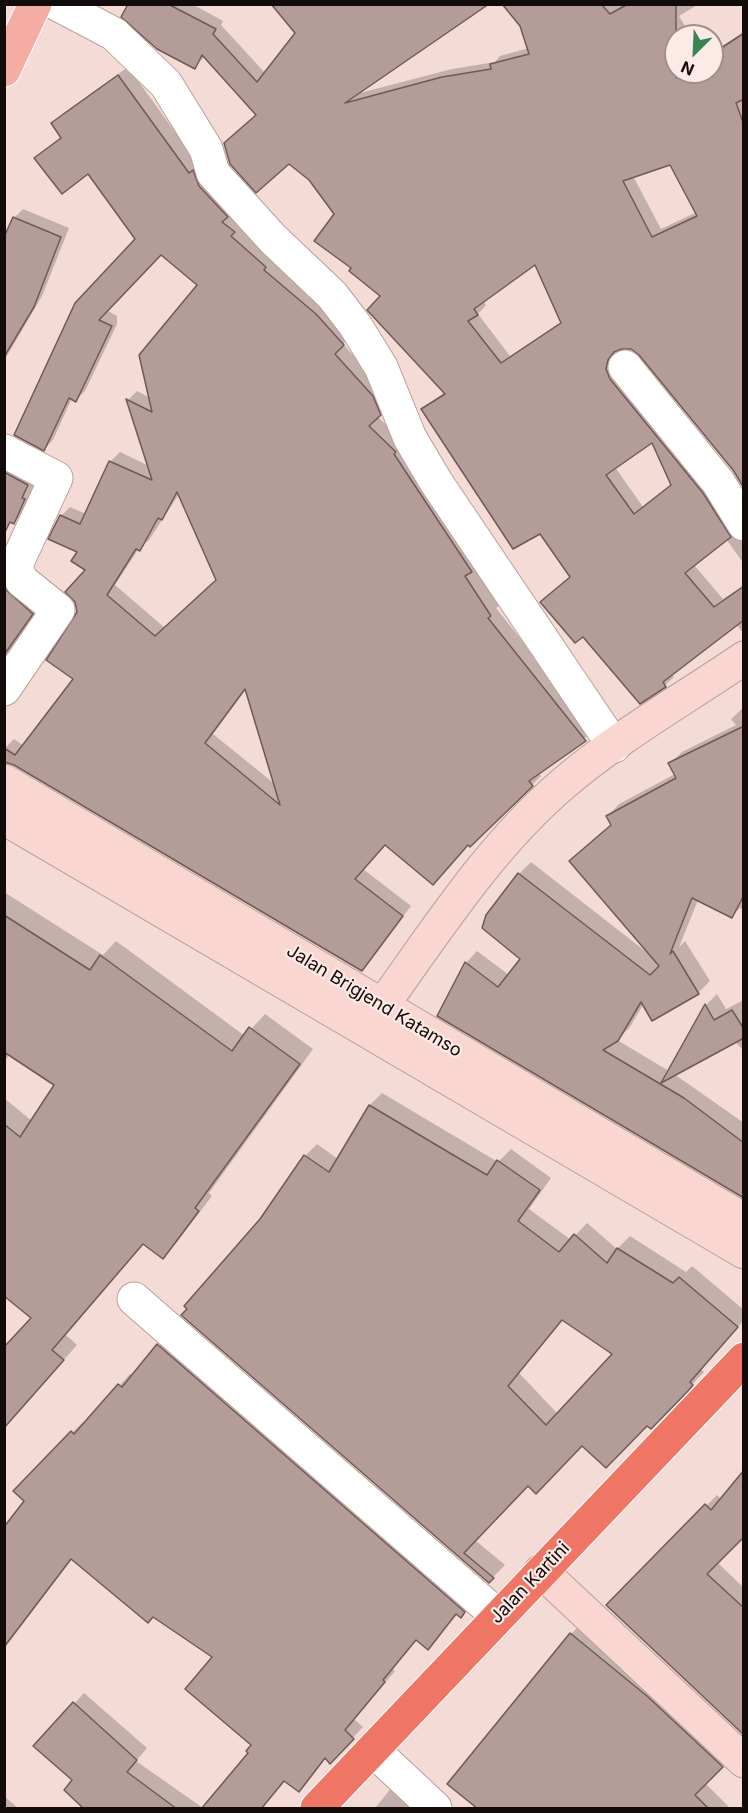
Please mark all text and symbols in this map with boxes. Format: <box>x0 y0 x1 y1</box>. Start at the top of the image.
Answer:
north arrow <box>664 24 724 84</box>
text: N <box>678 57 697 80</box>
street label: Jalan Brigjend Katamso <box>282 940 466 1062</box>
street label: Jalan Kartini <box>486 1538 574 1628</box>

